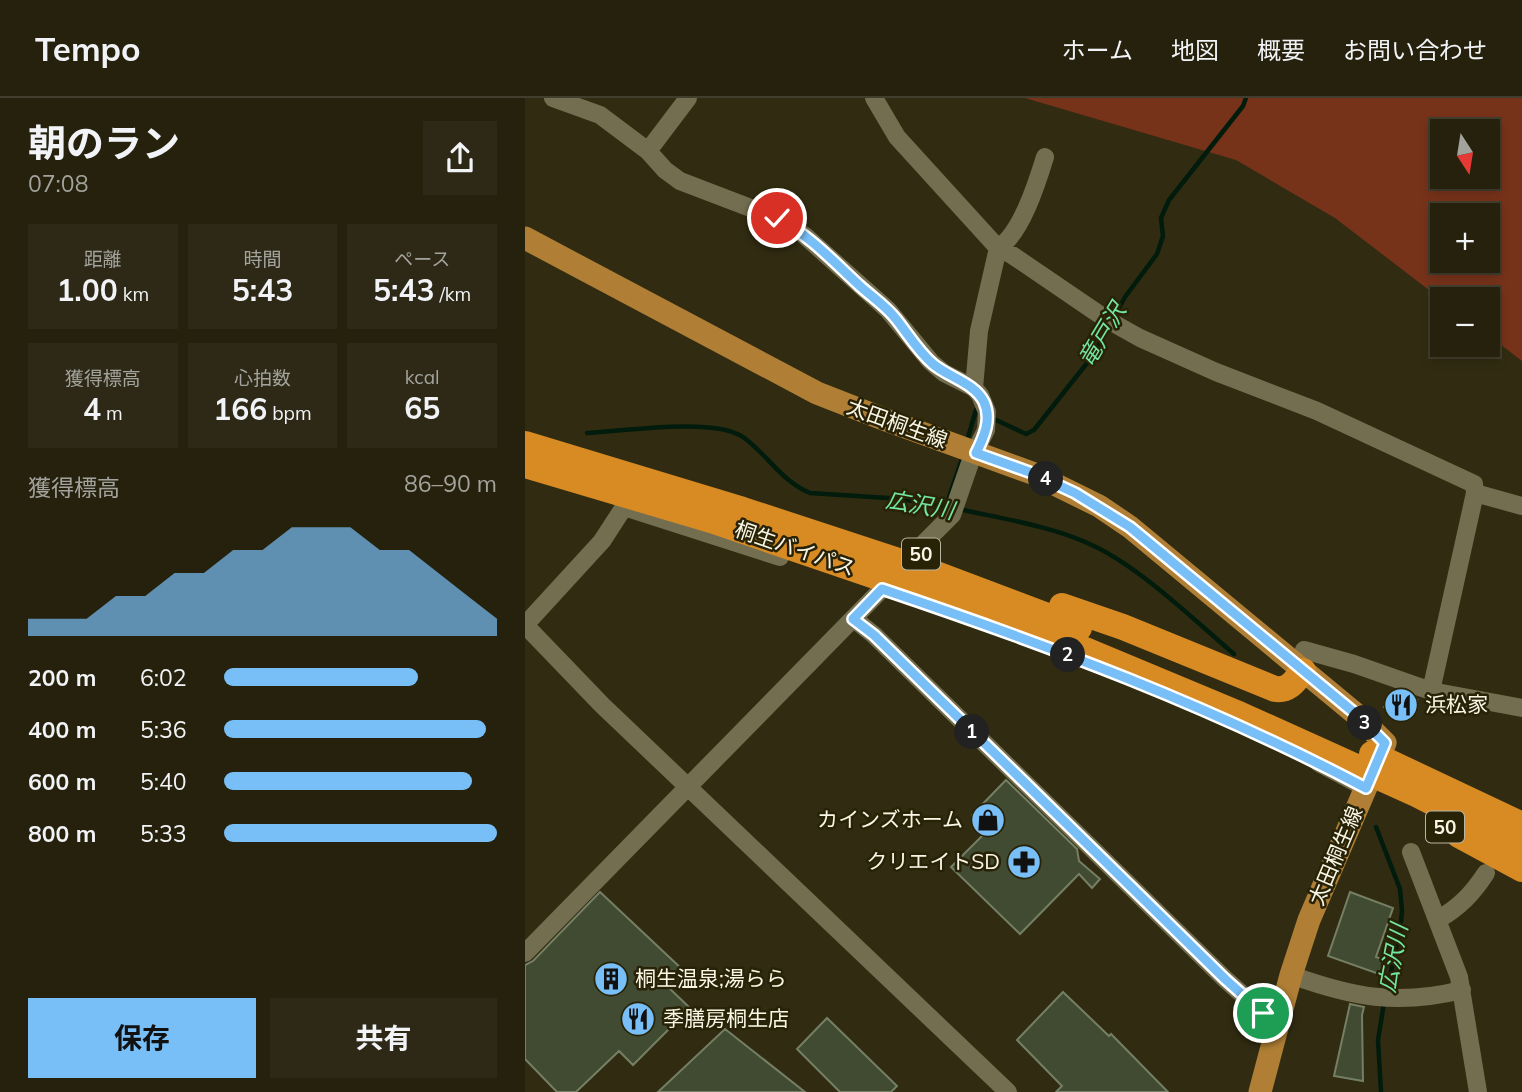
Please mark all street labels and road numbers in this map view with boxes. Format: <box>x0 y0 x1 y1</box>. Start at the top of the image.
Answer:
street label: 太田桐生線 <box>844 393 951 453</box>
street label: 桐生バイパス <box>732 515 859 581</box>
road number: 50 <box>902 538 940 569</box>
street label: 太田桐生線 <box>1303 802 1368 909</box>
road number: 50 <box>1426 812 1464 842</box>

